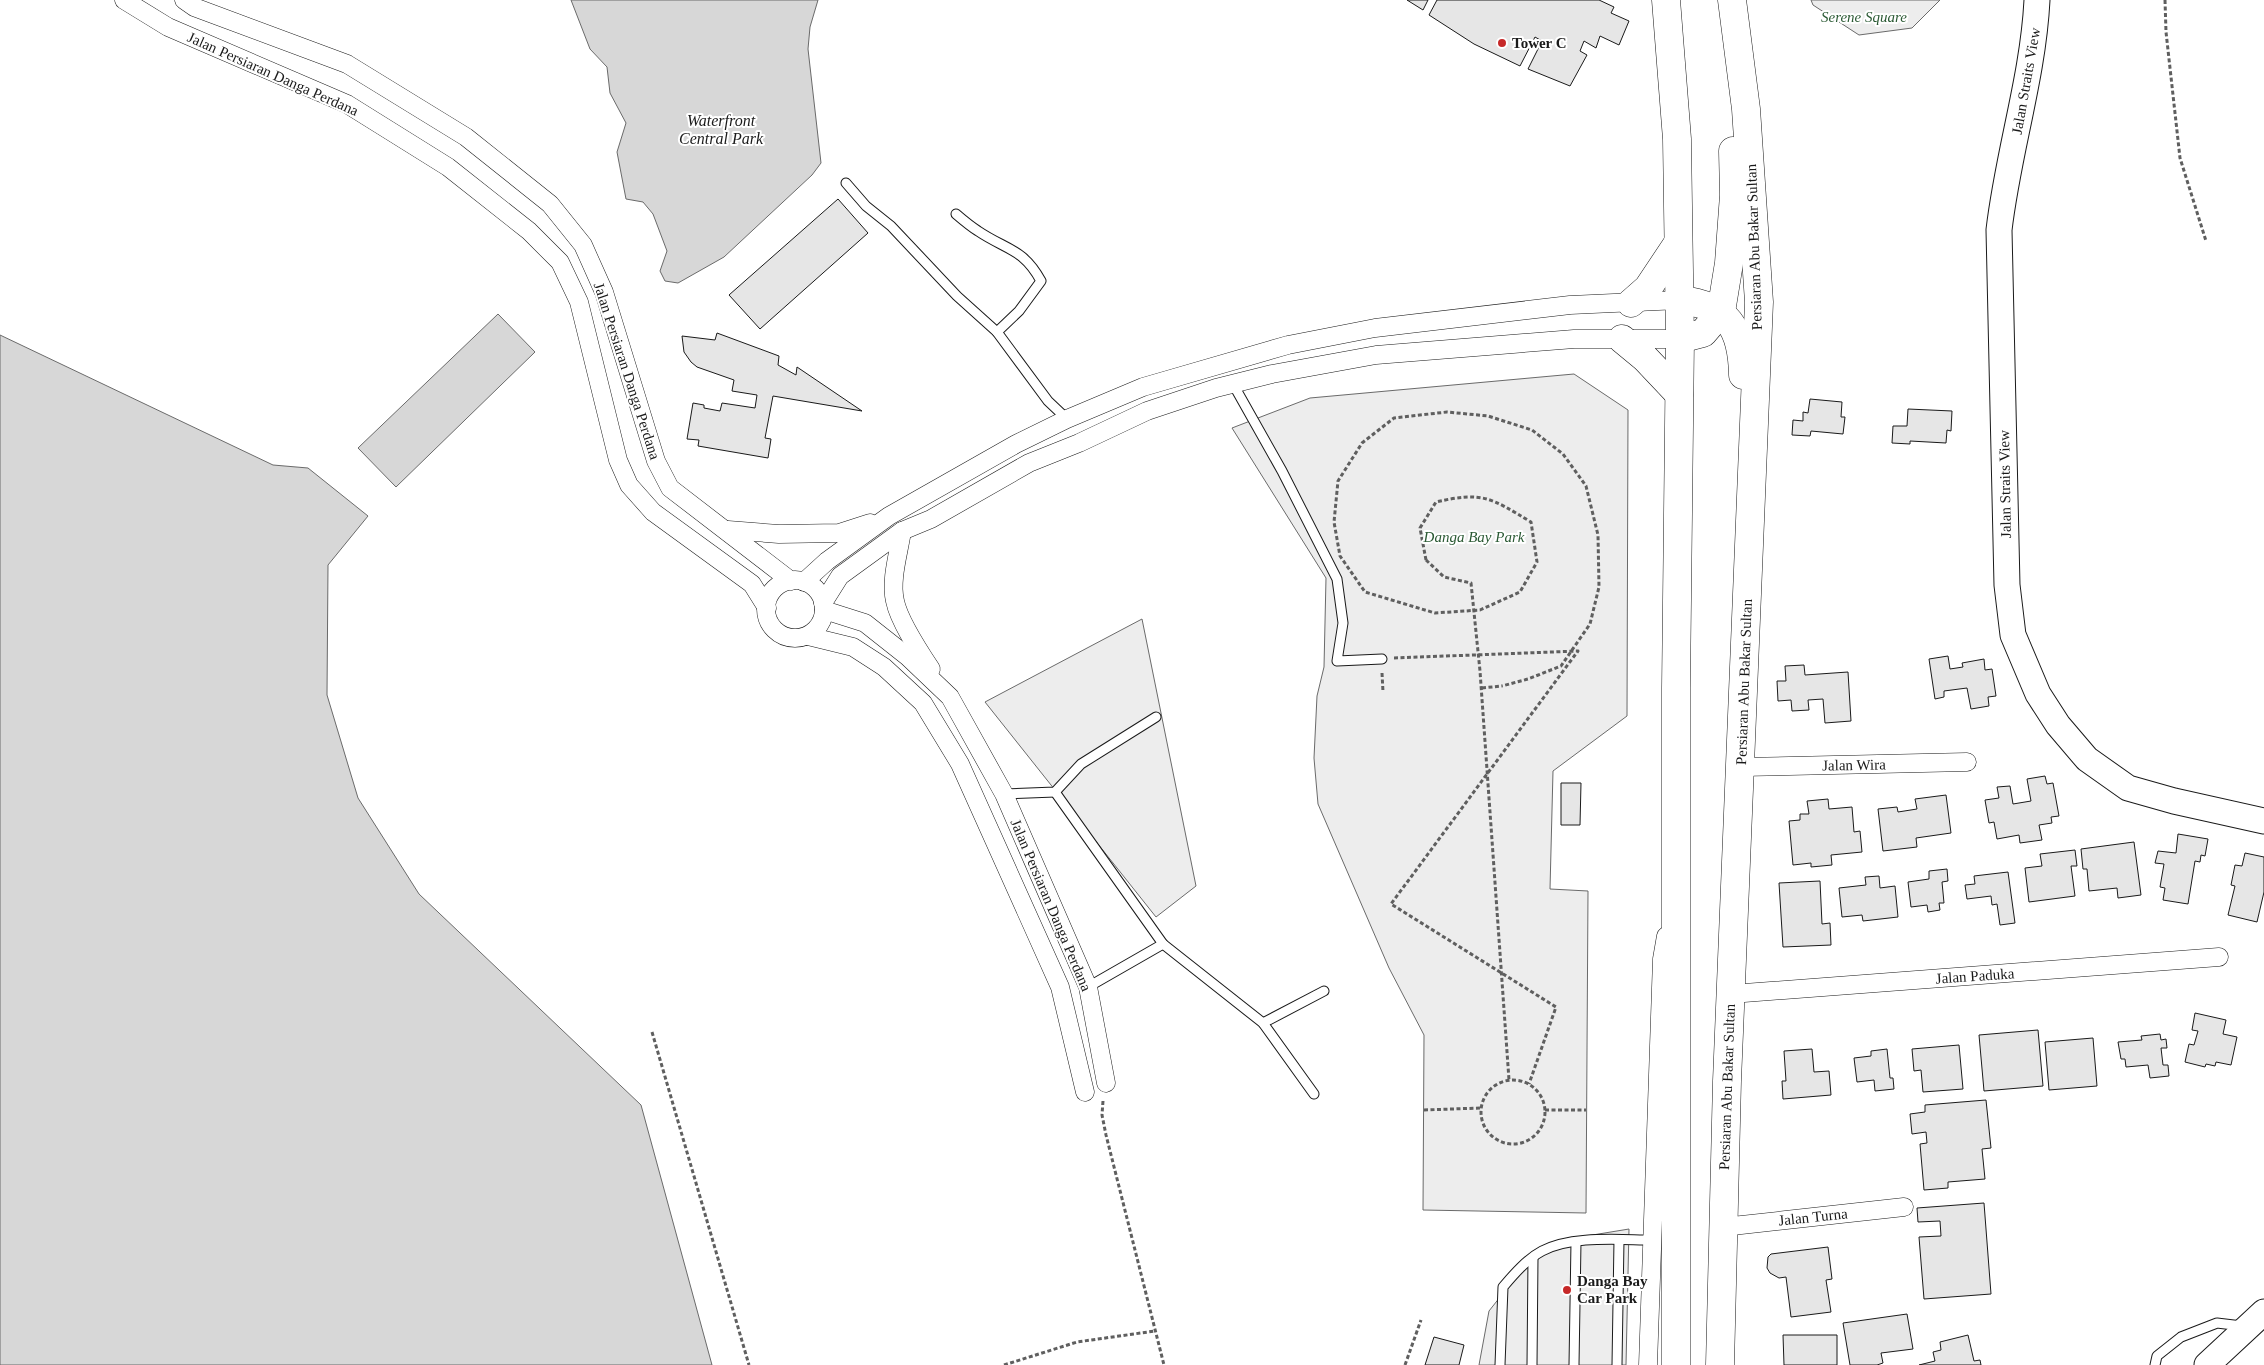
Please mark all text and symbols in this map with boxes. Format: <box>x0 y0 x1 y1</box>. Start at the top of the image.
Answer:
park label: Serene Square <box>1821 9 1907 25</box>
street label: Jalan Straits View <box>2009 26 2043 136</box>
street label: Jalan Persiaran Danga Perdana <box>185 29 361 119</box>
place label: Tower C <box>1512 35 1567 51</box>
marker: Tower C <box>1496 37 1508 49</box>
water label: Waterfront Central Park <box>679 112 764 147</box>
street label: Persiaran Abu Bakar Sultan <box>1743 163 1765 330</box>
street label: Jalan Persiaran Danga Perdana <box>591 280 663 462</box>
street label: Jalan Straits View <box>1996 430 2014 538</box>
park label: Danga Bay Park <box>1423 529 1525 545</box>
street label: Persiaran Abu Bakar Sultan <box>1733 598 1755 765</box>
street label: Jalan Wira <box>1822 756 1886 774</box>
street label: Jalan Persiaran Danga Perdana <box>1007 817 1095 994</box>
street label: Jalan Paduka <box>1935 965 2015 987</box>
street label: Persiaran Abu Bakar Sultan <box>1716 1003 1738 1170</box>
street label: Jalan Turna <box>1778 1205 1849 1229</box>
place label: Danga Bay Car Park <box>1577 1273 1648 1306</box>
marker: Danga Bay Car Park <box>1561 1284 1573 1296</box>

